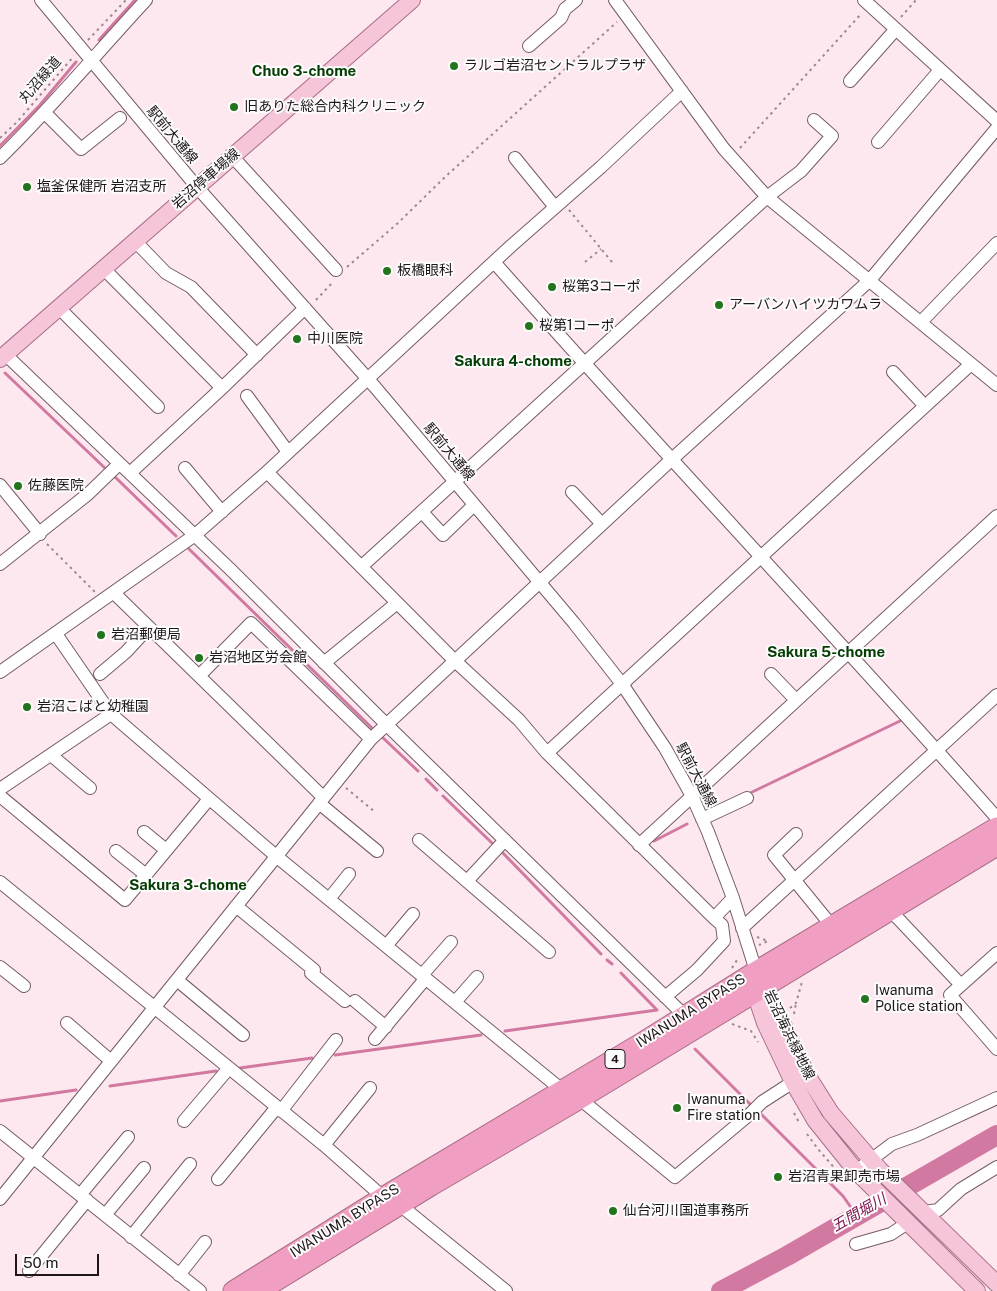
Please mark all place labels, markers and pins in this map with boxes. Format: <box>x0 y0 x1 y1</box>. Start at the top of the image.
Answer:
place label: ラルゴ岩沼セントラルプラザ <box>464 58 646 74</box>
marker: ラルゴ岩沼セントラルプラザ <box>448 60 460 72</box>
place label: 旧ありた総合内科クリニック <box>244 99 426 115</box>
marker: 旧ありた総合内科クリニック <box>228 101 240 113</box>
place label: 塩釜保健所 岩沼支所 <box>37 179 166 195</box>
marker: 塩釜保健所 岩沼支所 <box>21 181 33 193</box>
place label: 板橋眼科 <box>397 263 453 279</box>
marker: 板橋眼科 <box>381 265 393 277</box>
place label: 桜第3コーポ <box>562 279 641 295</box>
marker: 桜第3コーポ <box>546 281 558 293</box>
place label: アーバンハイツカワムラ <box>729 297 882 313</box>
marker: アーバンハイツカワムラ <box>713 299 725 311</box>
place label: 桜第1コーポ <box>539 318 615 334</box>
marker: 桜第1コーポ <box>523 320 535 332</box>
place label: 中川医院 <box>307 331 363 347</box>
marker: 中川医院 <box>291 333 303 345</box>
place label: 佐藤医院 <box>28 478 84 494</box>
marker: 佐藤医院 <box>12 480 24 492</box>
place label: 岩沼郵便局 <box>111 627 181 643</box>
marker: 岩沼郵便局 <box>95 629 107 641</box>
place label: 岩沼地区労会館 <box>209 650 307 666</box>
marker: 岩沼地区労会館 <box>193 652 205 664</box>
place label: 岩沼こばと幼稚園 <box>37 699 149 715</box>
marker: 岩沼こばと幼稚園 <box>21 701 33 713</box>
place label: Iwanuma Police station <box>875 983 963 1016</box>
marker: Iwanuma Police station <box>859 993 871 1005</box>
place label: Iwanuma Fire station <box>687 1092 760 1124</box>
marker: Iwanuma Fire station <box>671 1102 683 1114</box>
place label: 岩沼青果卸売市場 <box>788 1169 900 1185</box>
marker: 岩沼青果卸売市場 <box>772 1171 784 1183</box>
place label: 仙台河川国道事務所 <box>623 1203 749 1219</box>
marker: 仙台河川国道事務所 <box>607 1205 619 1217</box>

